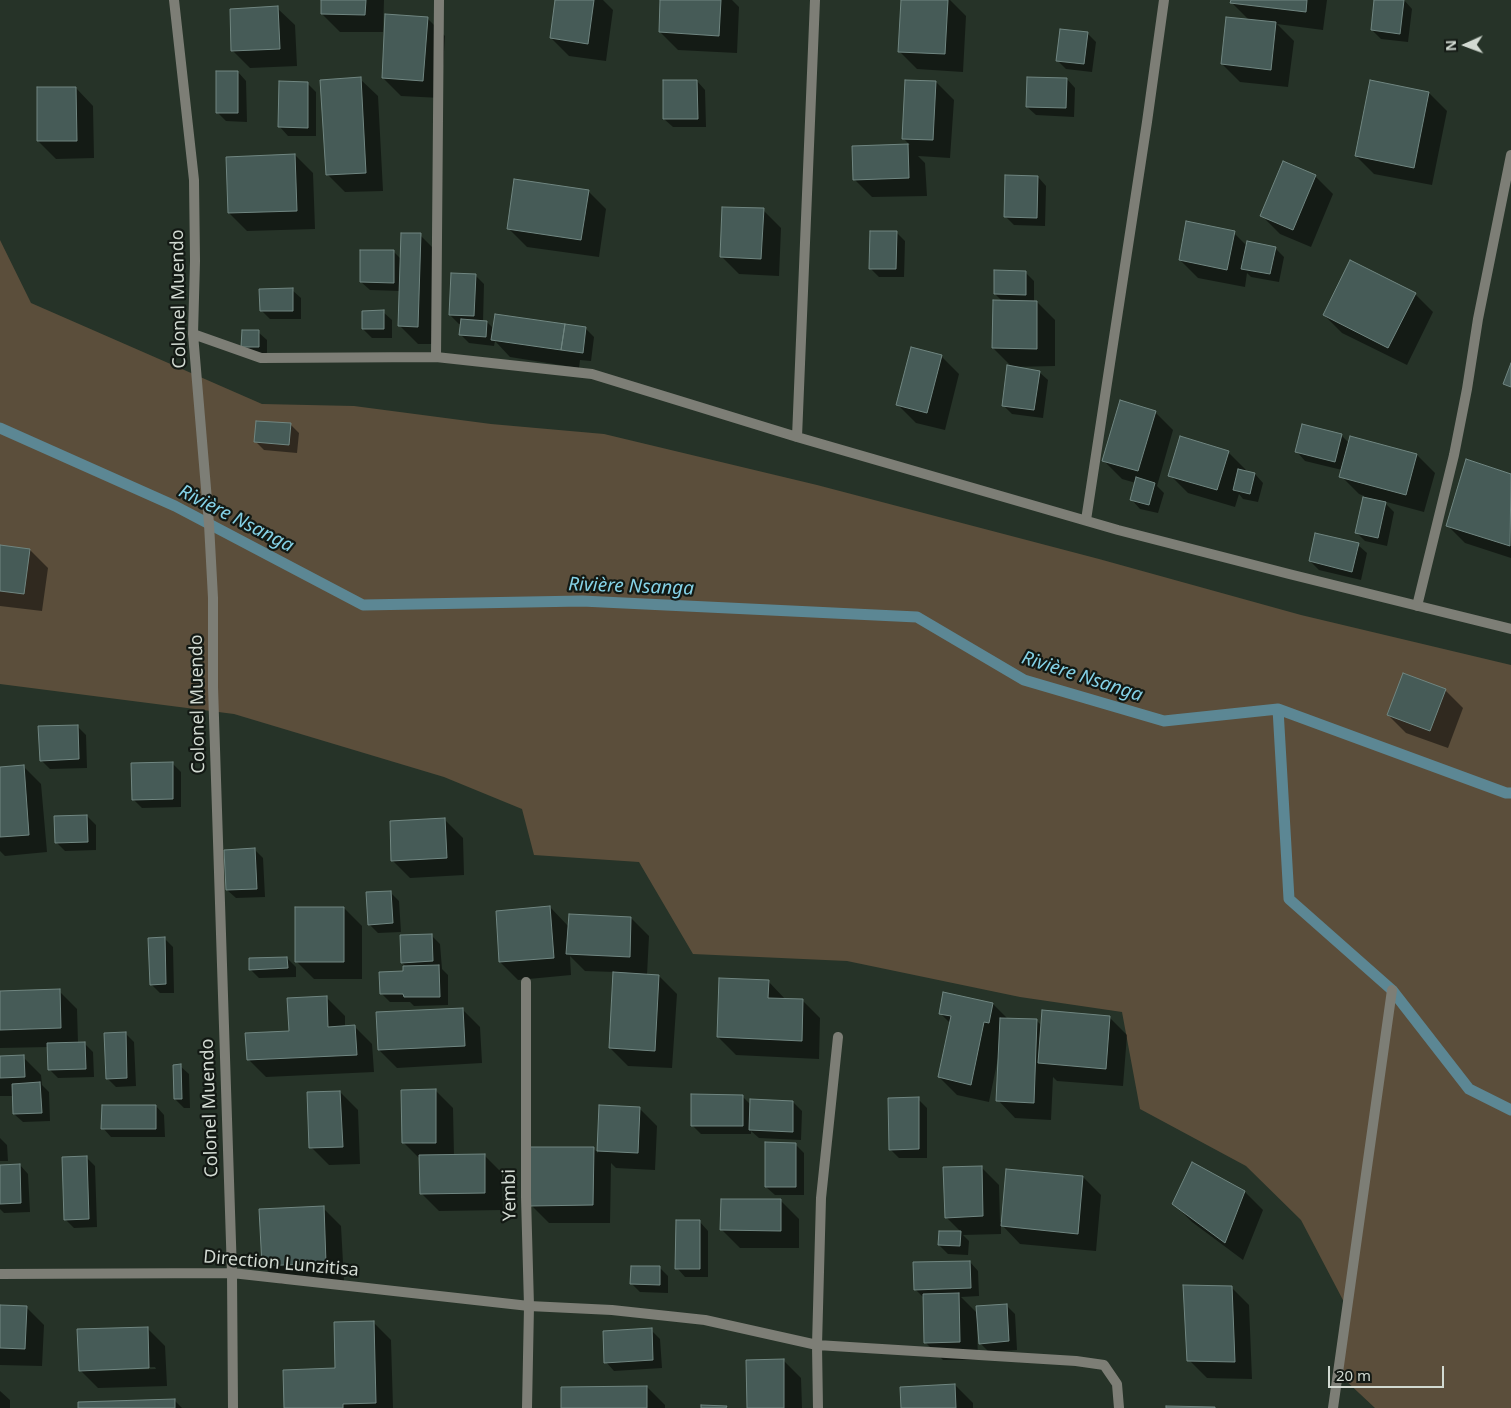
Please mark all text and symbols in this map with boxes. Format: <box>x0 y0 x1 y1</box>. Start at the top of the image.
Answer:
north arrow <box>1441 20 1491 70</box>
text: N <box>1441 40 1460 52</box>
street label: Colonel Muendo <box>167 229 191 369</box>
water label: Rivière Nsanga <box>175 480 297 558</box>
water label: Rivière Nsanga <box>568 573 694 601</box>
street label: Colonel Muendo <box>186 634 210 774</box>
water label: Rivière Nsanga <box>1019 647 1145 707</box>
street label: Colonel Muendo <box>197 1038 223 1178</box>
street label: Yembi <box>499 1169 521 1221</box>
street label: Direction Lunzitisa <box>202 1246 360 1282</box>
scale bar <box>1331 1356 1447 1388</box>
text: 20 m <box>1336 1365 1371 1385</box>

